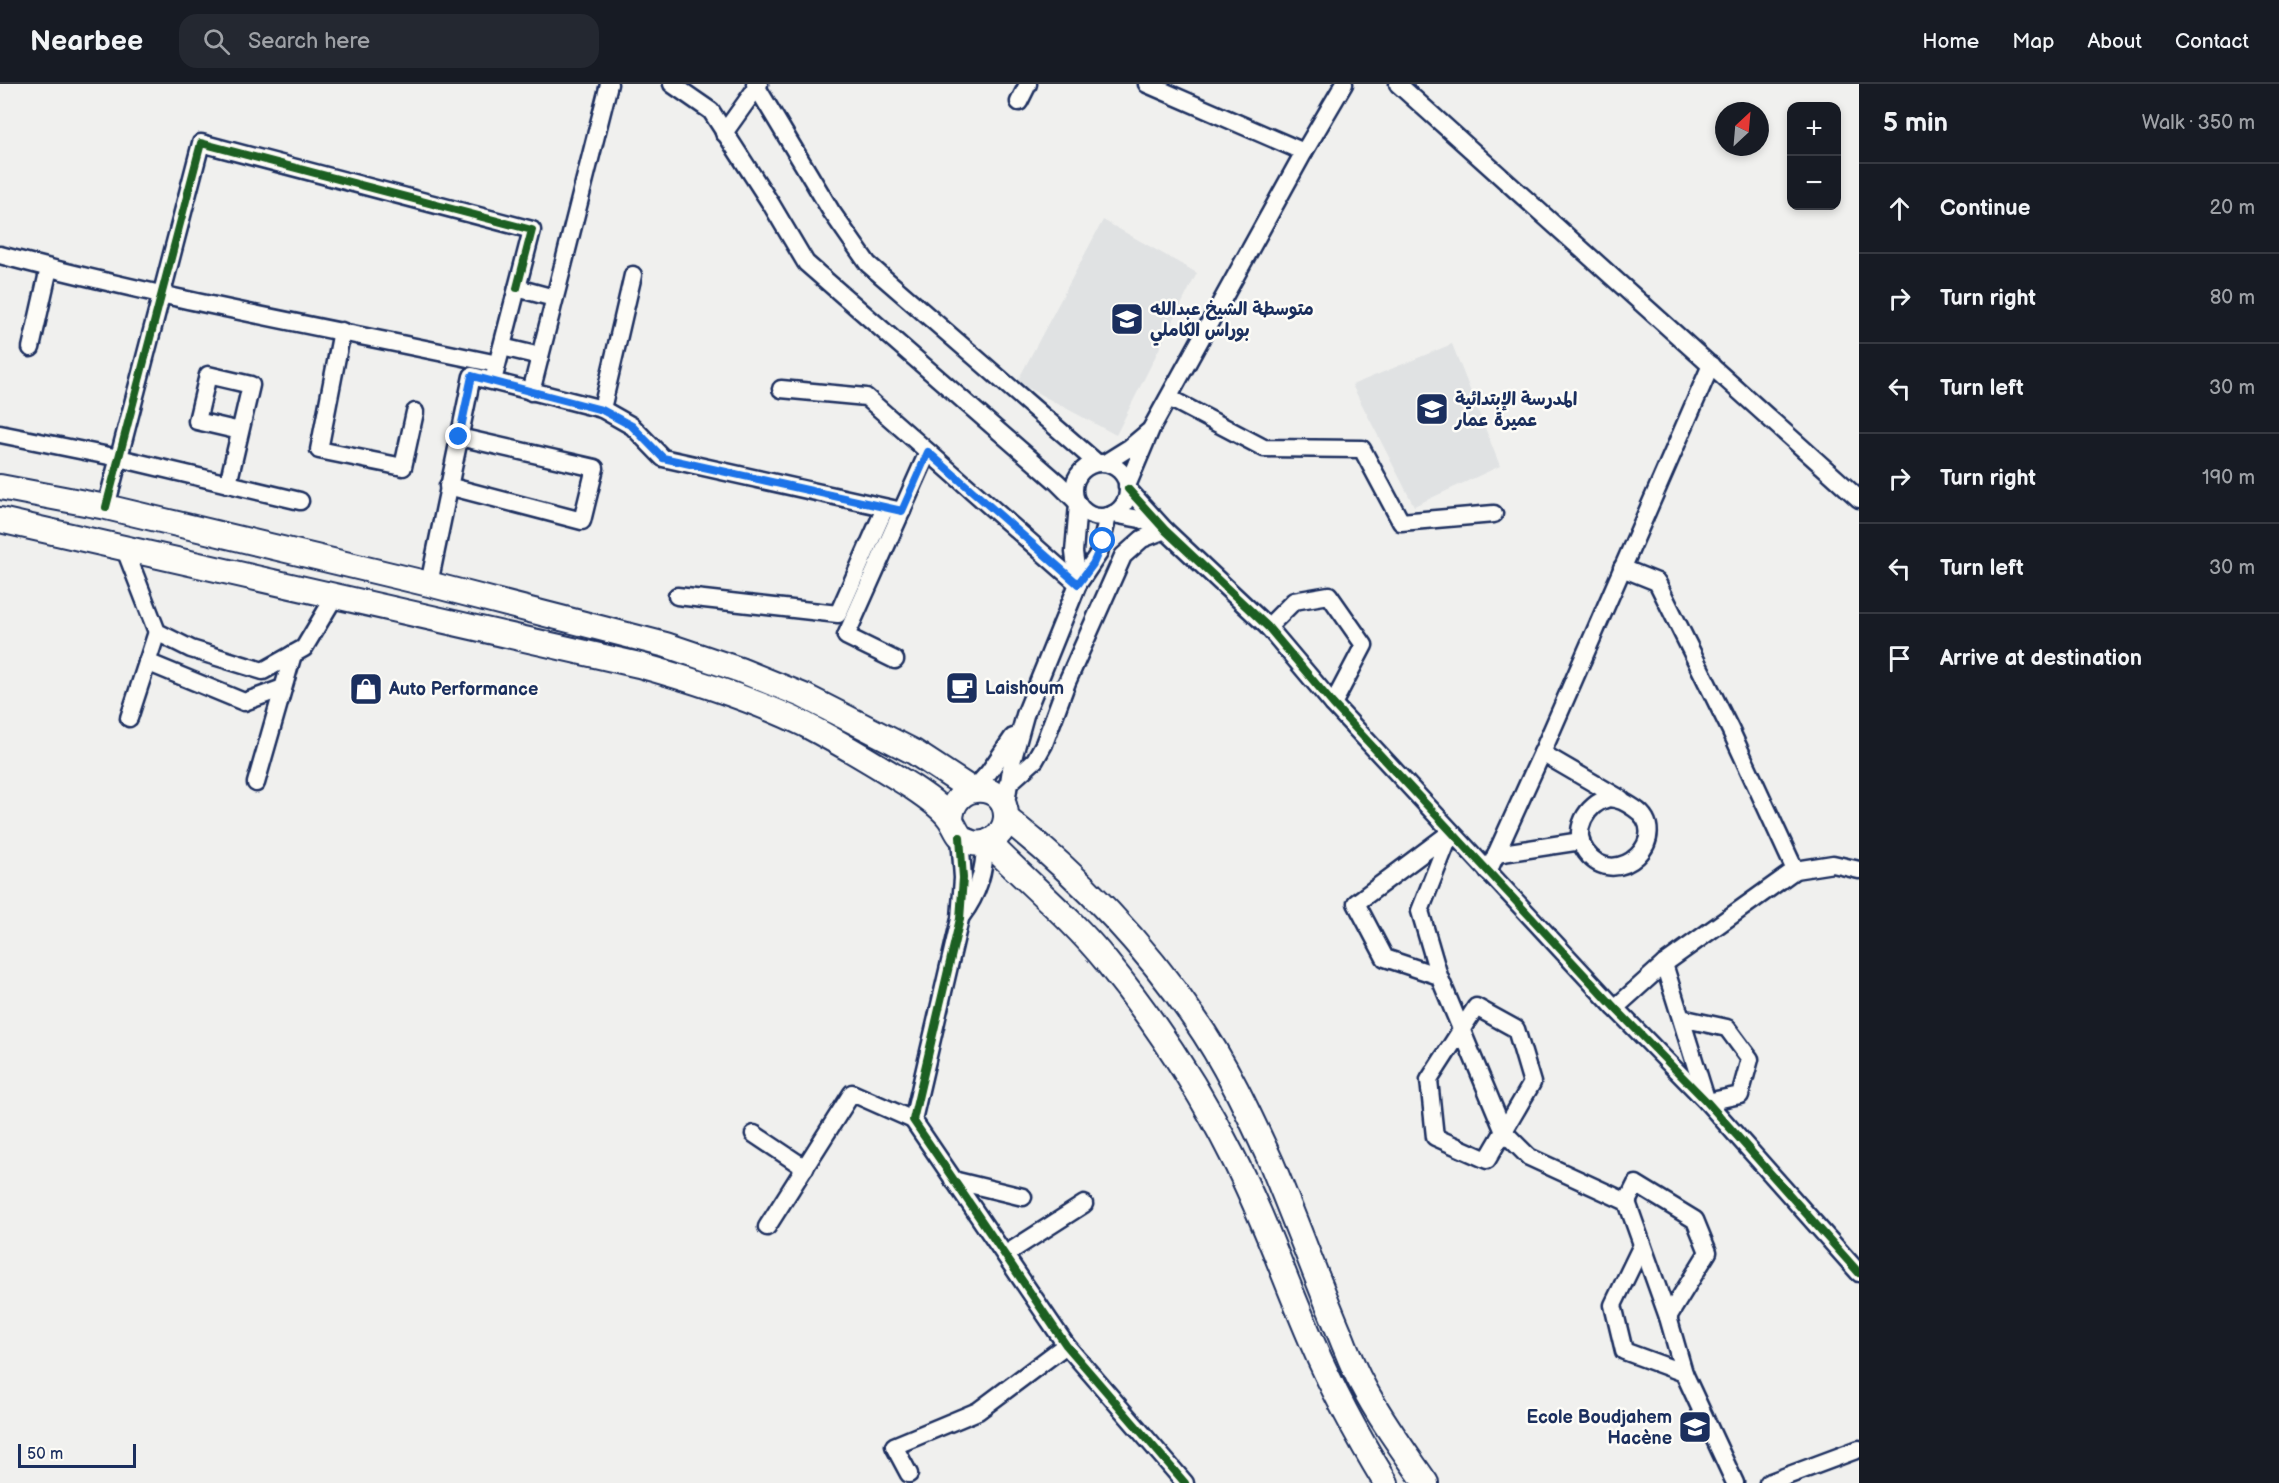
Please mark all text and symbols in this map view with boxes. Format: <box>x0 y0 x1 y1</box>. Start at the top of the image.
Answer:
search box <box>179 14 599 68</box>
text: Nearbee <box>30 25 143 58</box>
icon: search <box>200 25 233 58</box>
text: Search here <box>248 28 370 55</box>
text: Home <box>1922 29 1979 54</box>
text: Map <box>2012 29 2054 54</box>
text: About <box>2087 29 2142 54</box>
text: Contact <box>2175 29 2249 54</box>
north arrow <box>1715 102 1769 156</box>
map controls <box>1787 102 1841 210</box>
button: + <box>1787 102 1841 156</box>
text: 5 min <box>1883 108 1948 139</box>
text: Walk · 350 m <box>2142 111 2255 135</box>
button: − <box>1787 156 1841 210</box>
icon: ahead <box>1883 192 1916 225</box>
text: Continue <box>1940 195 2030 222</box>
text: 20 m <box>2210 196 2255 220</box>
icon: right <box>1883 282 1916 315</box>
text: Turn right <box>1940 285 2036 312</box>
text: 80 m <box>2210 286 2255 310</box>
place label: متوسطة الشيخ عبدالله بوراس الكاملي <box>1150 299 1314 346</box>
school or university icon: متوسطة الشيخ عبدالله بوراس الكاملي <box>1109 301 1145 337</box>
icon: left <box>1883 372 1916 405</box>
text: Turn left <box>1940 375 2024 402</box>
text: 30 m <box>2209 376 2255 400</box>
place label: المدرسة الإبتدائية عميرة عمار <box>1454 389 1577 431</box>
school or university icon: المدرسة الإبتدائية عميرة عمار <box>1414 391 1450 427</box>
route end <box>445 423 471 449</box>
icon: right <box>1883 462 1916 495</box>
text: Turn right <box>1940 465 2036 492</box>
text: 190 m <box>2202 466 2255 490</box>
route start <box>1089 527 1115 553</box>
icon: left <box>1883 552 1916 585</box>
text: Turn left <box>1940 555 2024 582</box>
text: 30 m <box>2209 556 2255 580</box>
icon: arrive <box>1883 642 1916 675</box>
text: Arrive at destination <box>1940 645 2142 672</box>
cafe icon: Laishoum <box>944 670 980 706</box>
shop icon: Auto Performance <box>348 671 384 707</box>
place label: Laishoum <box>985 678 1064 699</box>
place label: Auto Performance <box>388 679 538 700</box>
place label: Ecole Boudjahem Hacène <box>1527 1407 1672 1449</box>
school or university icon: Ecole Boudjahem Hacène <box>1677 1409 1713 1445</box>
scale bar <box>18 1441 136 1468</box>
text: 50 m <box>27 1445 63 1464</box>

